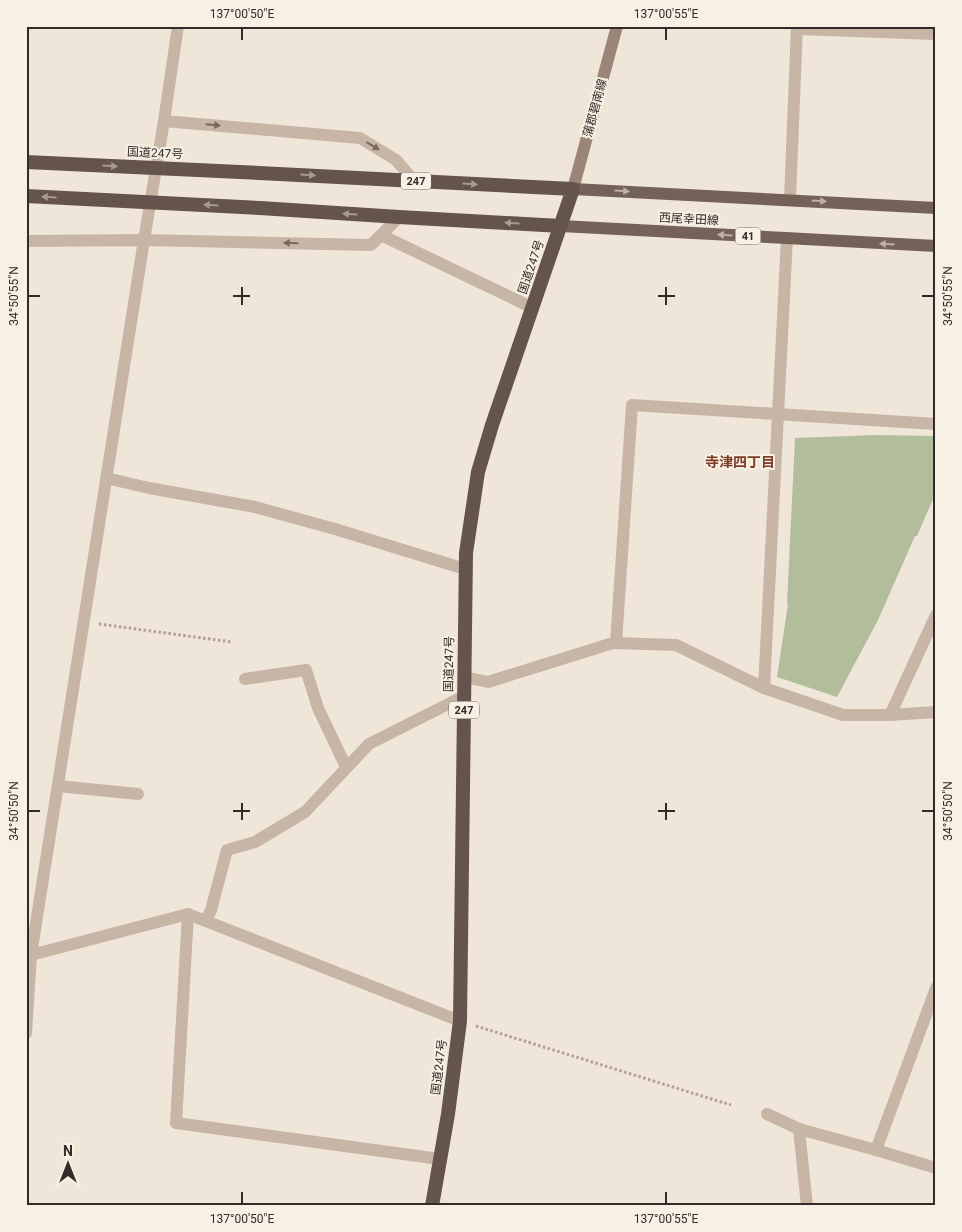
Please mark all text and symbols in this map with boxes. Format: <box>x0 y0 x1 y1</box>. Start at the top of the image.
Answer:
text: 137°00'50"E <box>210 7 274 21</box>
text: 137°00'55"E <box>634 7 698 21</box>
street label: 蒲郡碧南線 <box>580 77 610 139</box>
one-way arrow <box>205 121 221 129</box>
one-way arrow <box>366 142 379 151</box>
street label: 国道247号 <box>127 145 183 161</box>
one-way arrow <box>102 162 118 170</box>
one-way arrow <box>300 172 316 180</box>
road number: 247 <box>401 172 431 190</box>
one-way arrow <box>462 180 478 188</box>
one-way arrow <box>614 188 630 196</box>
one-way arrow <box>40 193 56 201</box>
one-way arrow <box>811 197 827 205</box>
one-way arrow <box>203 201 219 209</box>
one-way arrow <box>342 209 358 217</box>
street label: 西尾幸田線 <box>659 210 719 228</box>
one-way arrow <box>504 219 520 227</box>
road number: 41 <box>736 228 760 245</box>
one-way arrow <box>717 230 733 238</box>
street label: 国道247号 <box>515 238 547 296</box>
one-way arrow <box>283 239 299 247</box>
one-way arrow <box>879 239 895 247</box>
text: 34°50'55"N <box>7 266 21 326</box>
text: 34°50'55"N <box>941 266 955 326</box>
district label: 寺津四丁目 <box>705 454 775 470</box>
street label: 国道247号 <box>442 636 456 692</box>
road number: 247 <box>449 702 479 718</box>
text: 34°50'50"N <box>7 781 21 841</box>
text: 34°50'50"N <box>941 781 955 841</box>
street label: 国道247号 <box>429 1038 449 1096</box>
north arrow <box>42 1140 92 1190</box>
text: N <box>63 1143 73 1159</box>
text: 137°00'50"E <box>210 1212 274 1226</box>
text: 137°00'55"E <box>634 1212 698 1226</box>

